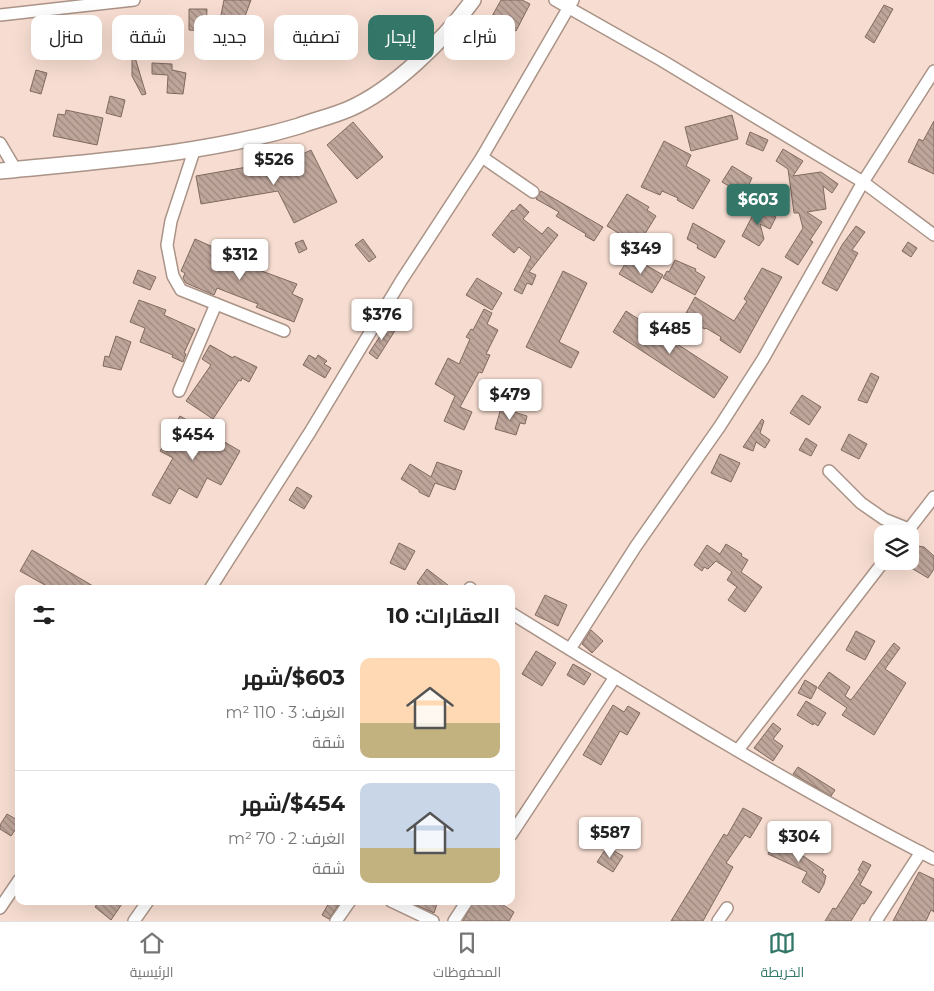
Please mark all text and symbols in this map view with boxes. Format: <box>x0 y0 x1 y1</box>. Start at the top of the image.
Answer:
chip: منزل <box>31 15 102 60</box>
chip: شقة <box>112 15 184 60</box>
chip: جديد <box>194 15 264 60</box>
chip: تصفية <box>274 15 358 60</box>
chip: إيجار <box>368 15 434 60</box>
chip: شراء <box>444 15 515 60</box>
pin: $526 <box>244 144 304 186</box>
text: $526 <box>254 150 294 169</box>
pin: $603 <box>728 184 788 226</box>
text: $603 <box>738 190 778 209</box>
pin: $349 <box>611 232 671 275</box>
pin: $312 <box>210 238 270 281</box>
text: $349 <box>621 239 661 258</box>
text: $312 <box>222 245 258 264</box>
pin: $376 <box>352 298 412 341</box>
text: $376 <box>362 305 402 324</box>
pin: $485 <box>640 312 700 355</box>
text: $485 <box>649 319 691 338</box>
pin: $479 <box>480 378 540 421</box>
text: $479 <box>490 385 530 404</box>
pin: $454 <box>163 418 223 461</box>
text: $454 <box>172 425 214 444</box>
map controls <box>874 525 919 570</box>
button: layers <box>874 525 919 570</box>
icon: filters <box>30 601 58 629</box>
text: العقارات: 10 <box>387 603 500 628</box>
text: $603/شهر <box>242 665 345 690</box>
icon: home <box>400 678 460 738</box>
text: الغرف: 3 · 110 m² <box>226 703 345 722</box>
text: شقة <box>312 733 345 752</box>
text: $454/شهر <box>241 791 345 816</box>
icon: home <box>400 803 460 863</box>
pin: $587 <box>580 816 640 859</box>
pin: $304 <box>769 820 829 863</box>
text: $587 <box>590 823 630 842</box>
text: $304 <box>778 827 820 846</box>
text: الغرف: 2 · 70 m² <box>228 829 345 848</box>
text: شقة <box>312 859 345 878</box>
tab: الرئيسية <box>130 929 174 985</box>
tab: المحفوظات <box>433 929 501 985</box>
tab: الخريطة <box>761 929 804 985</box>

